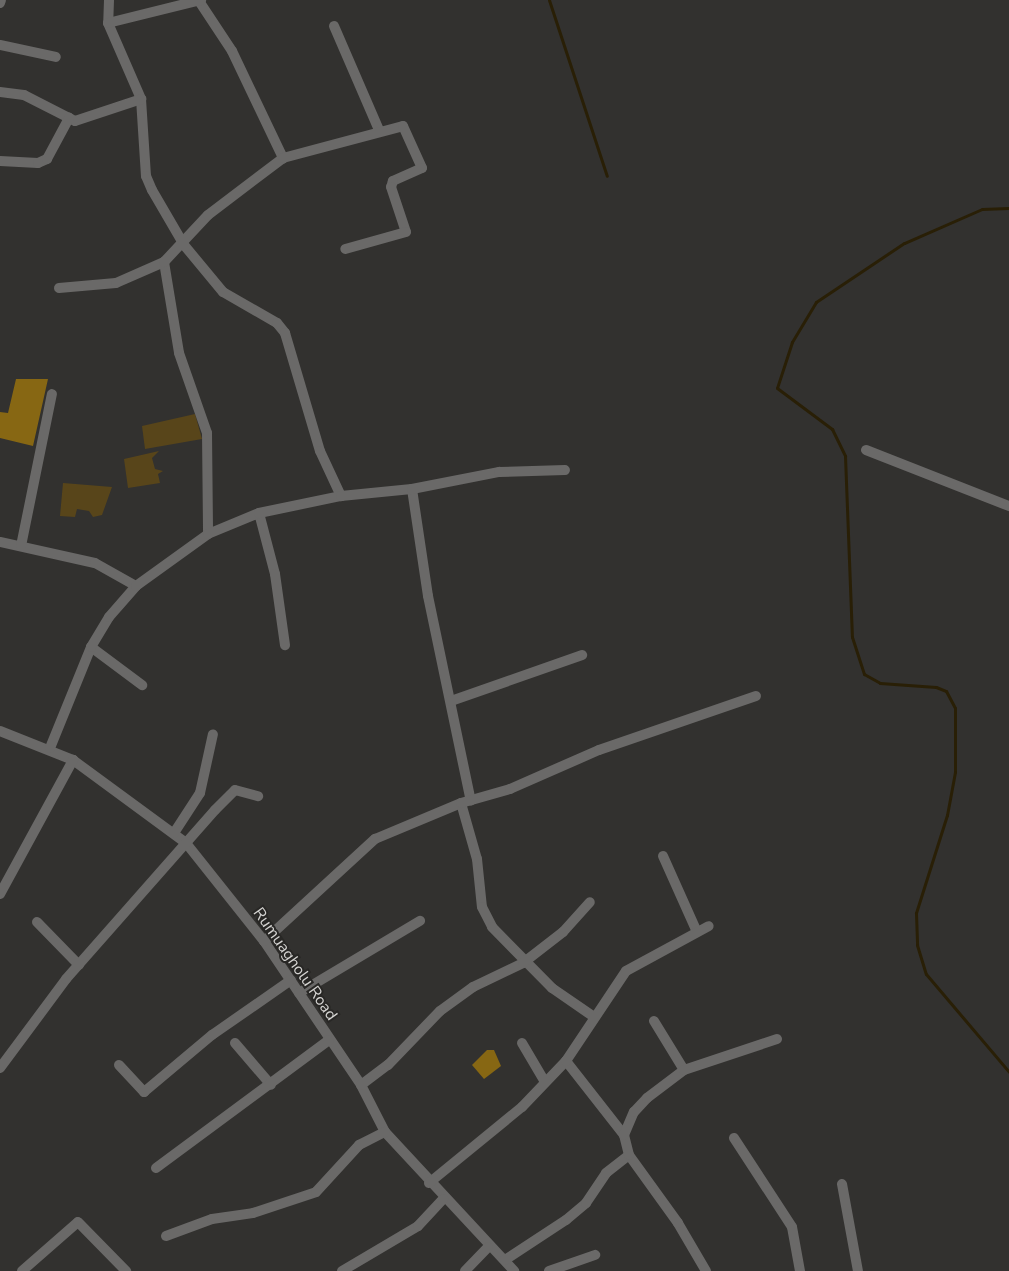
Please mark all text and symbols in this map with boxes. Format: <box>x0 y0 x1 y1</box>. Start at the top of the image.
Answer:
street label: Rumuagholu Road <box>249 904 341 1024</box>

